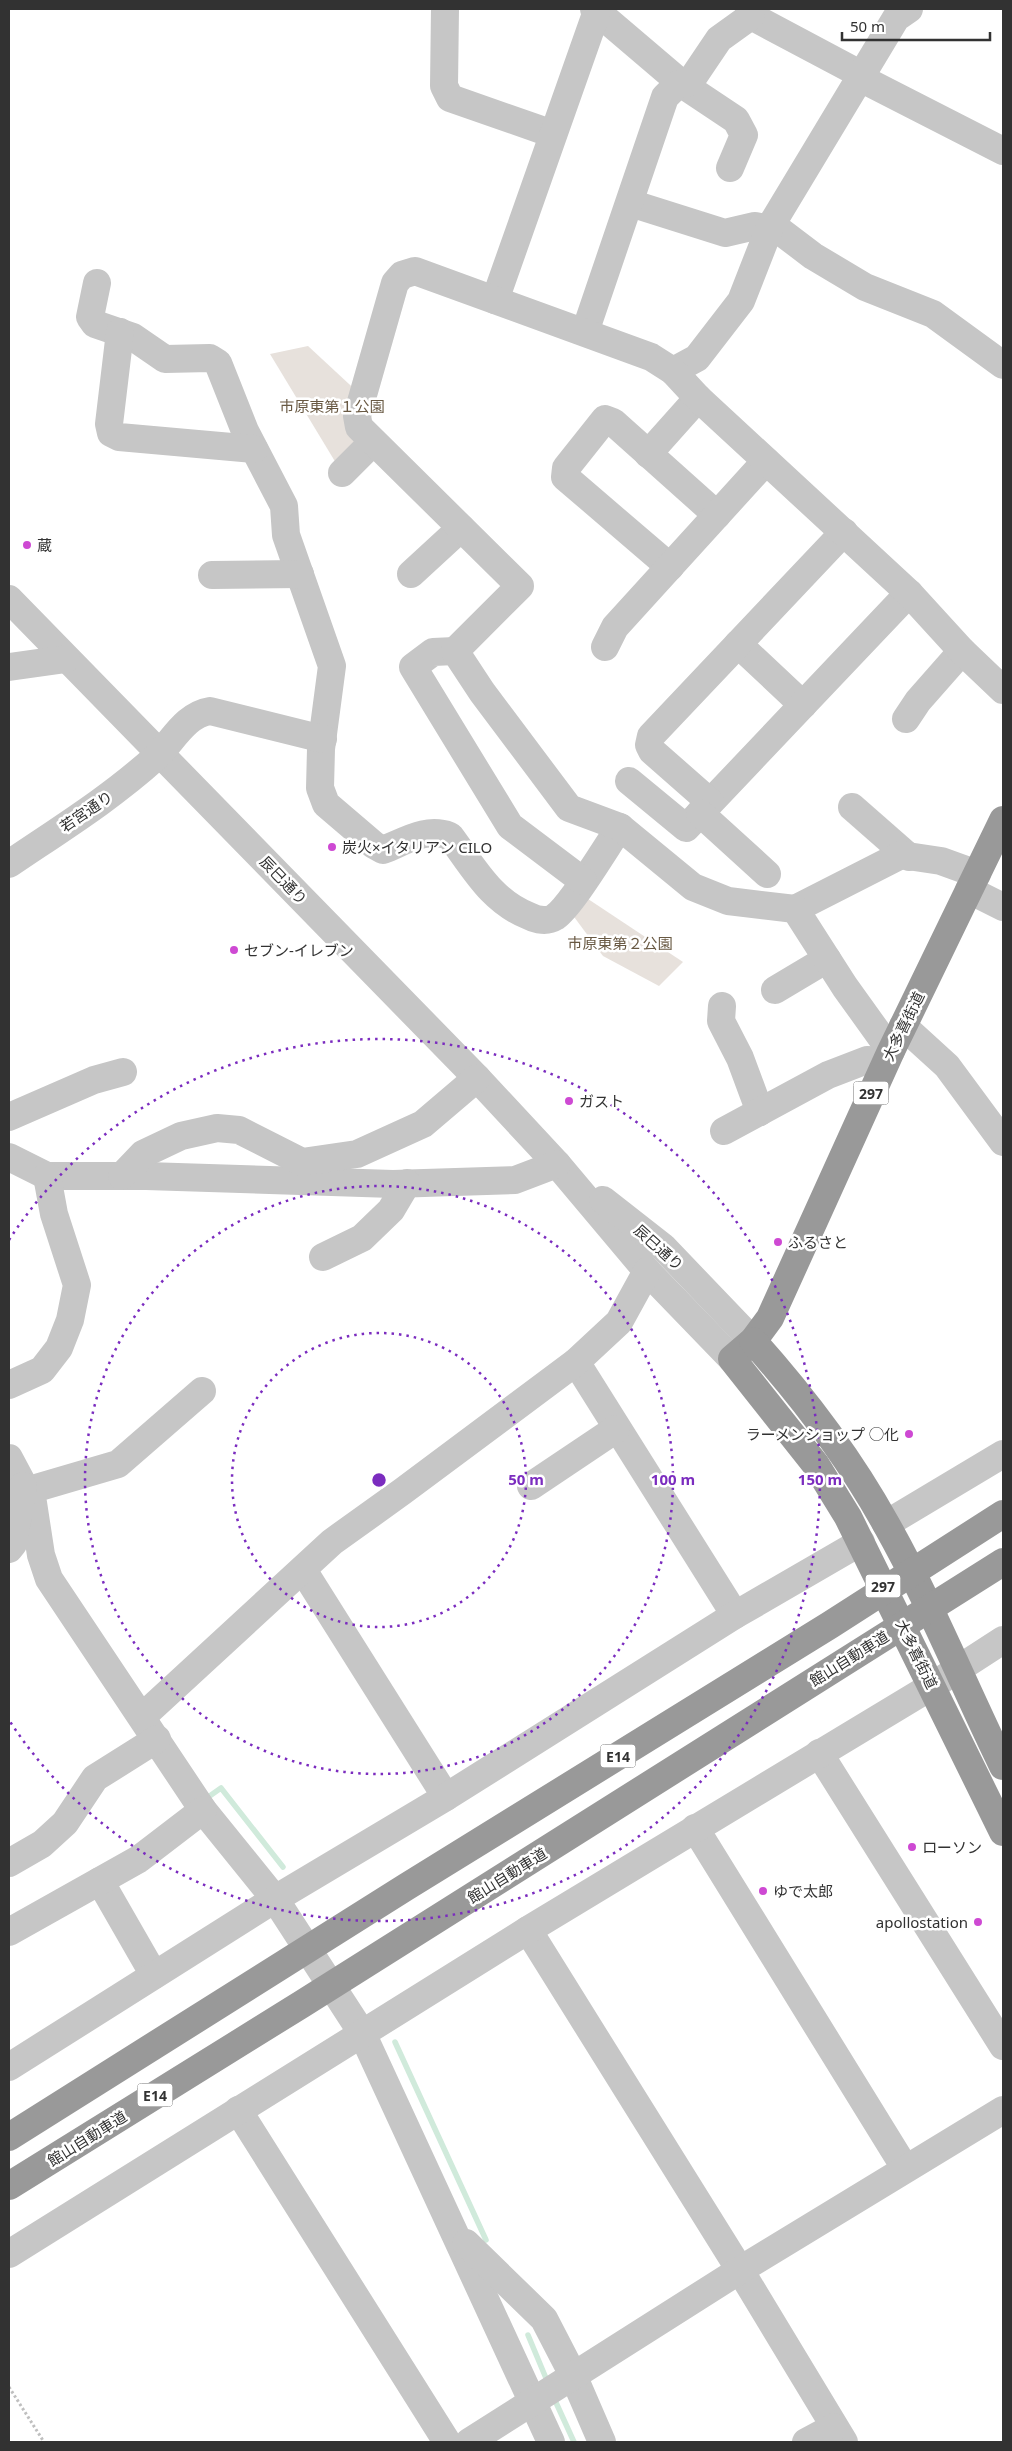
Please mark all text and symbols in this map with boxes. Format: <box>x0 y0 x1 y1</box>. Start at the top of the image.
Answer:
scale bar <box>842 10 990 42</box>
text: 50 m <box>850 16 885 36</box>
park label: 市原東第１公園 <box>279 396 385 416</box>
place label: 蔵 <box>37 535 52 555</box>
marker: 蔵 <box>21 539 33 551</box>
street label: 若宮通り <box>56 786 116 836</box>
place label: 炭火×イタリアン CILO <box>342 837 492 857</box>
marker: 炭火×イタリアン CILO <box>326 841 338 853</box>
street label: 辰巳通り <box>256 851 312 909</box>
park label: 市原東第２公園 <box>567 933 673 953</box>
place label: セブン-イレブン <box>244 940 354 960</box>
marker: セブン-イレブン <box>228 944 240 956</box>
street label: 大多喜街道 <box>878 988 928 1064</box>
road number: 297 <box>854 1082 888 1104</box>
place label: ガスト <box>579 1091 624 1111</box>
marker: ガスト <box>563 1095 575 1107</box>
street label: 辰巳通り <box>630 1219 688 1275</box>
place label: ふるさと <box>788 1232 848 1252</box>
marker: ふるさと <box>772 1236 784 1248</box>
place label: ラーメンショップ ◯化 <box>746 1424 899 1444</box>
marker: ラーメンショップ ◯化 <box>903 1428 915 1440</box>
text: 50 m <box>508 1469 544 1489</box>
text: 100 m <box>651 1469 695 1489</box>
text: 150 m <box>798 1469 842 1489</box>
centre of rings <box>370 1471 388 1489</box>
road number: 297 <box>866 1574 900 1598</box>
street label: 大多喜街道 <box>892 1616 942 1692</box>
street label: 館山自動車道 <box>806 1626 892 1690</box>
road number: E14 <box>600 1744 636 1768</box>
place label: ローソン <box>922 1837 982 1857</box>
marker: ローソン <box>906 1841 918 1853</box>
street label: 館山自動車道 <box>464 1843 550 1907</box>
place label: ゆで太郎 <box>773 1881 833 1901</box>
marker: ゆで太郎 <box>757 1885 769 1897</box>
place label: apollostation <box>876 1912 968 1932</box>
marker: apollostation <box>972 1916 984 1928</box>
road number: E14 <box>138 2084 172 2106</box>
street label: 館山自動車道 <box>44 2106 130 2170</box>

